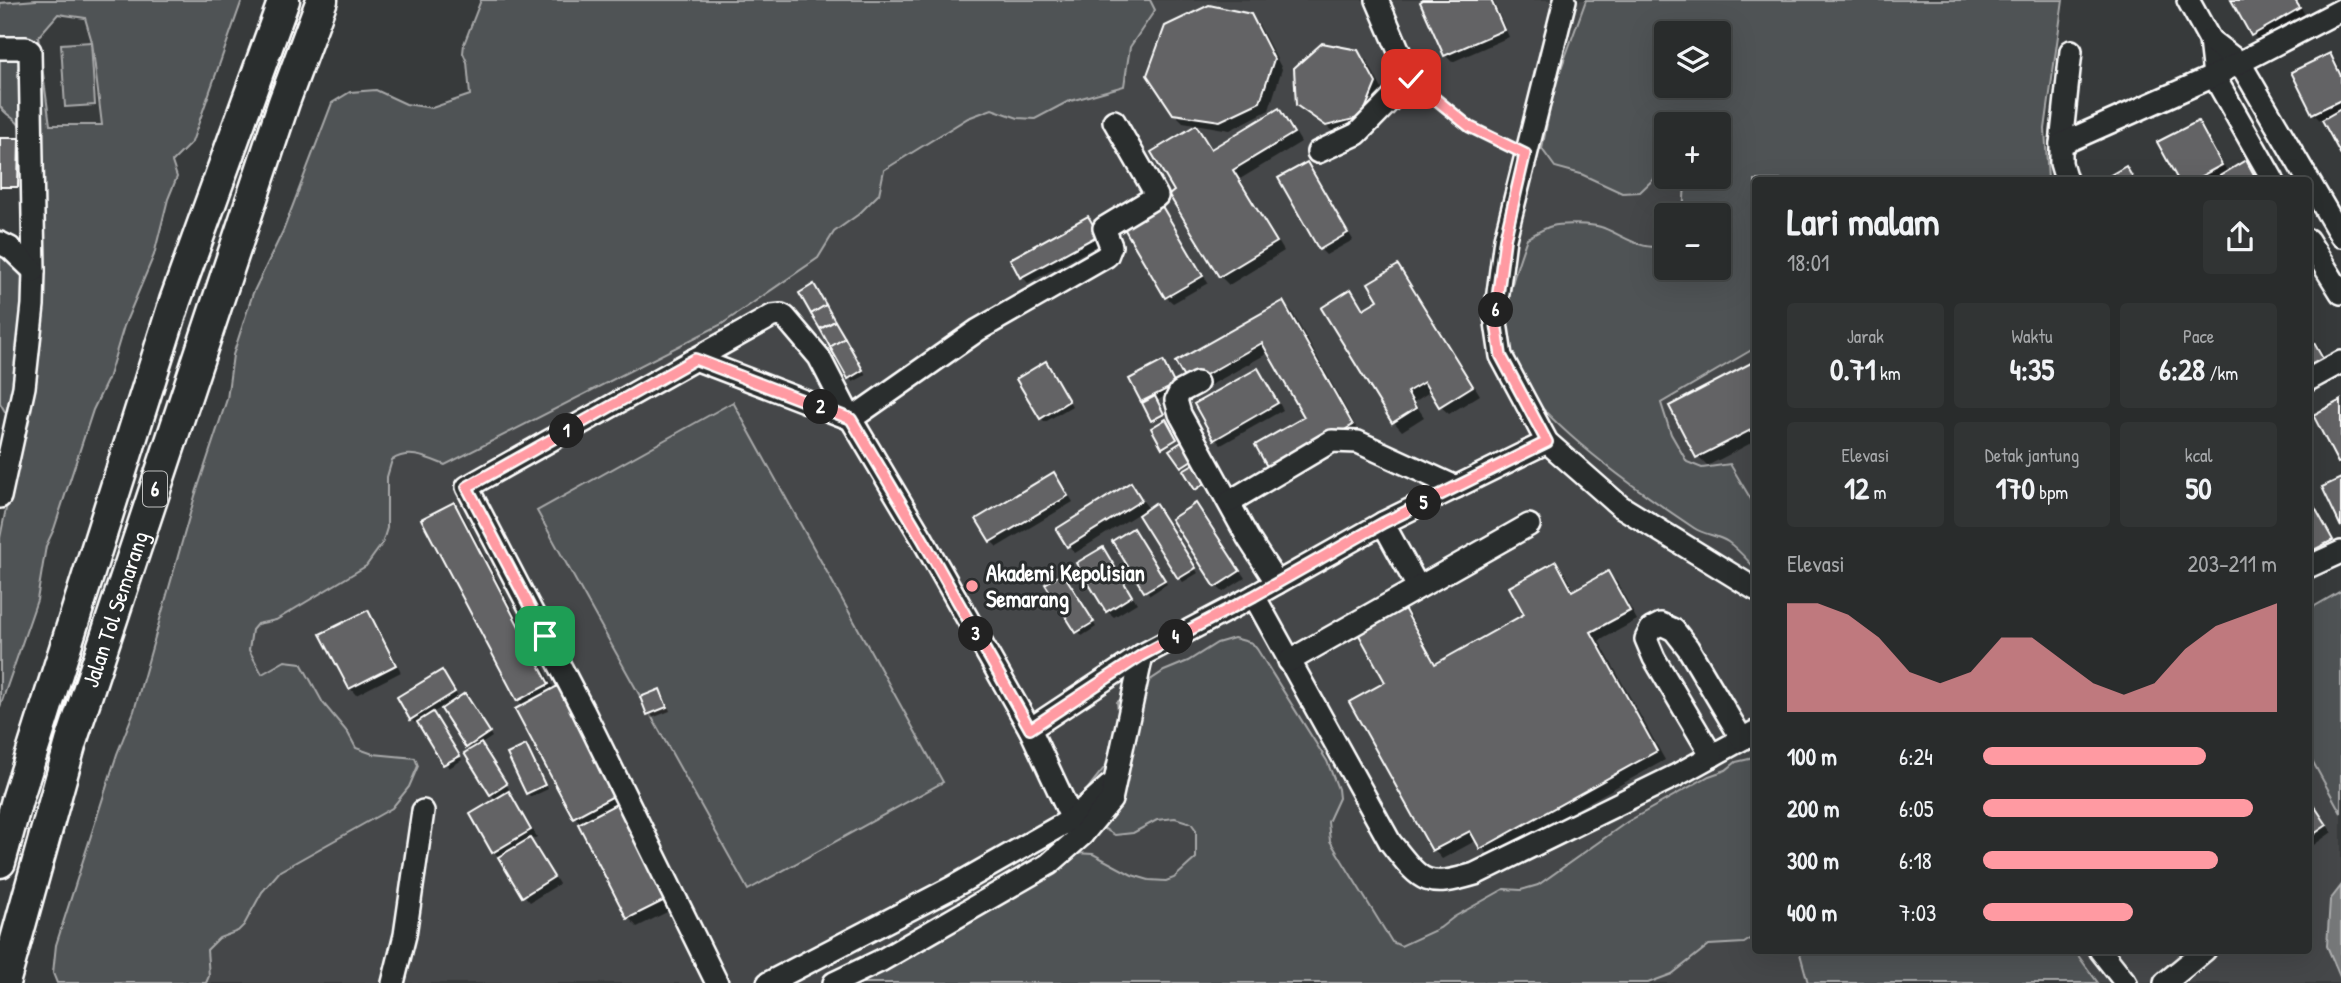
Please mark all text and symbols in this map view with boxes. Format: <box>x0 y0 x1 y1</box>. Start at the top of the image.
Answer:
map controls <box>1654 21 1731 280</box>
button: layers <box>1654 21 1731 98</box>
pin <box>1381 49 1441 109</box>
icon: check <box>1392 60 1430 98</box>
button: + <box>1654 112 1731 189</box>
text: Lari malam <box>1787 195 1940 247</box>
button: share <box>2203 200 2277 274</box>
button: − <box>1654 203 1731 280</box>
text: 18:01 <box>1787 247 1829 278</box>
pin: 6 <box>1478 292 1514 328</box>
text: 6 <box>1492 296 1499 322</box>
text: Jarak <box>1847 323 1884 349</box>
text: Waktu <box>2011 323 2053 349</box>
text: Pace <box>2183 323 2214 349</box>
text: 0.71 <box>1830 349 1876 389</box>
text: 4:35 <box>2010 349 2054 389</box>
text: 6:28 <box>2159 349 2205 389</box>
text: km <box>1876 360 1901 386</box>
text: /km <box>2205 360 2238 386</box>
pin: 2 <box>804 390 838 424</box>
text: 2 <box>816 393 825 419</box>
pin: 1 <box>550 414 584 448</box>
text: 1 <box>563 417 570 443</box>
text: Elevasi <box>1842 442 1889 468</box>
text: Detak jantung <box>1985 442 2079 468</box>
text: kcal <box>2185 442 2213 468</box>
text: 12 <box>1844 468 1869 508</box>
text: 170 <box>1996 468 2035 508</box>
text: 50 <box>2186 468 2212 508</box>
road number: 6 <box>143 472 167 506</box>
text: m <box>1869 479 1886 505</box>
text: bpm <box>2035 479 2068 505</box>
pin: 5 <box>1406 486 1442 520</box>
text: 5 <box>1419 489 1428 515</box>
street label: Jalan Tol Semarang <box>74 527 155 691</box>
text: Elevasi <box>1787 548 1845 579</box>
text: 203–211 m <box>2188 548 2277 579</box>
place label: Akademi Kepolisian Semarang <box>986 557 1145 615</box>
marker: Akademi Kepolisian Semarang <box>964 578 980 594</box>
pin <box>515 606 575 666</box>
pin: 3 <box>958 616 993 652</box>
icon: arrive <box>526 617 564 655</box>
text: 3 <box>971 620 980 646</box>
pin: 4 <box>1158 620 1194 654</box>
text: 4 <box>1172 623 1179 649</box>
text: 100 m <box>1787 741 1837 772</box>
text: 6:24 <box>1899 741 1933 772</box>
text: 200 m <box>1787 793 1839 824</box>
text: 6:05 <box>1899 793 1934 824</box>
text: 300 m <box>1787 845 1839 876</box>
text: 6:18 <box>1899 845 1932 876</box>
text: 400 m <box>1787 897 1837 928</box>
text: 7:03 <box>1899 897 1936 928</box>

